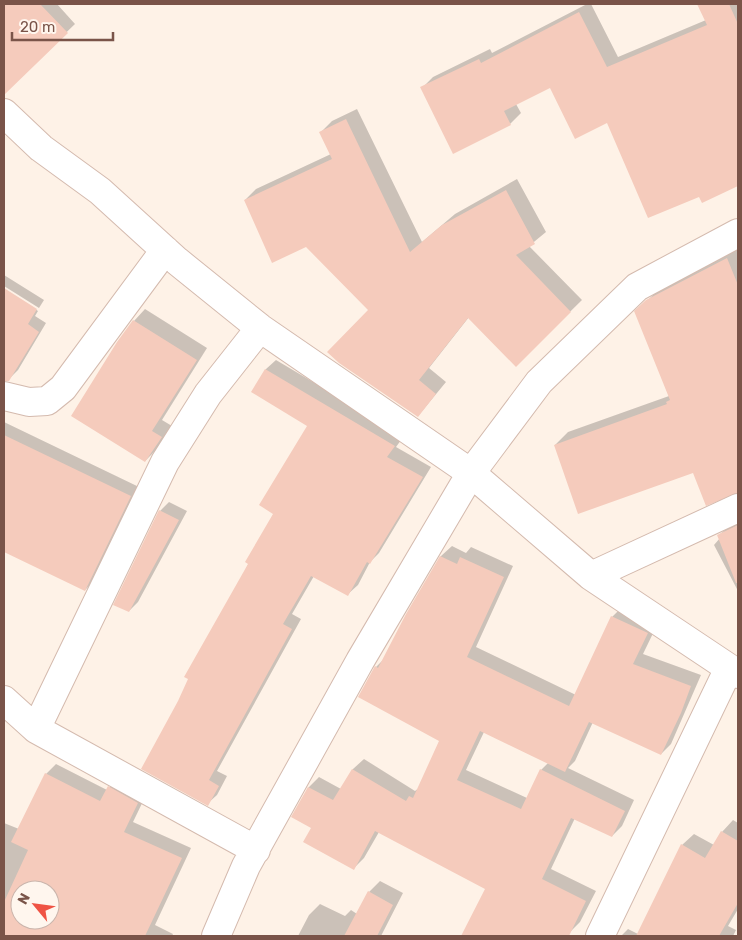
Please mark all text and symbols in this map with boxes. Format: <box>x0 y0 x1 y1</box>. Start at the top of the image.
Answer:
scale bar <box>12 10 114 42</box>
text: 20 m <box>20 18 55 36</box>
north arrow <box>10 880 60 930</box>
text: N <box>14 890 34 907</box>

